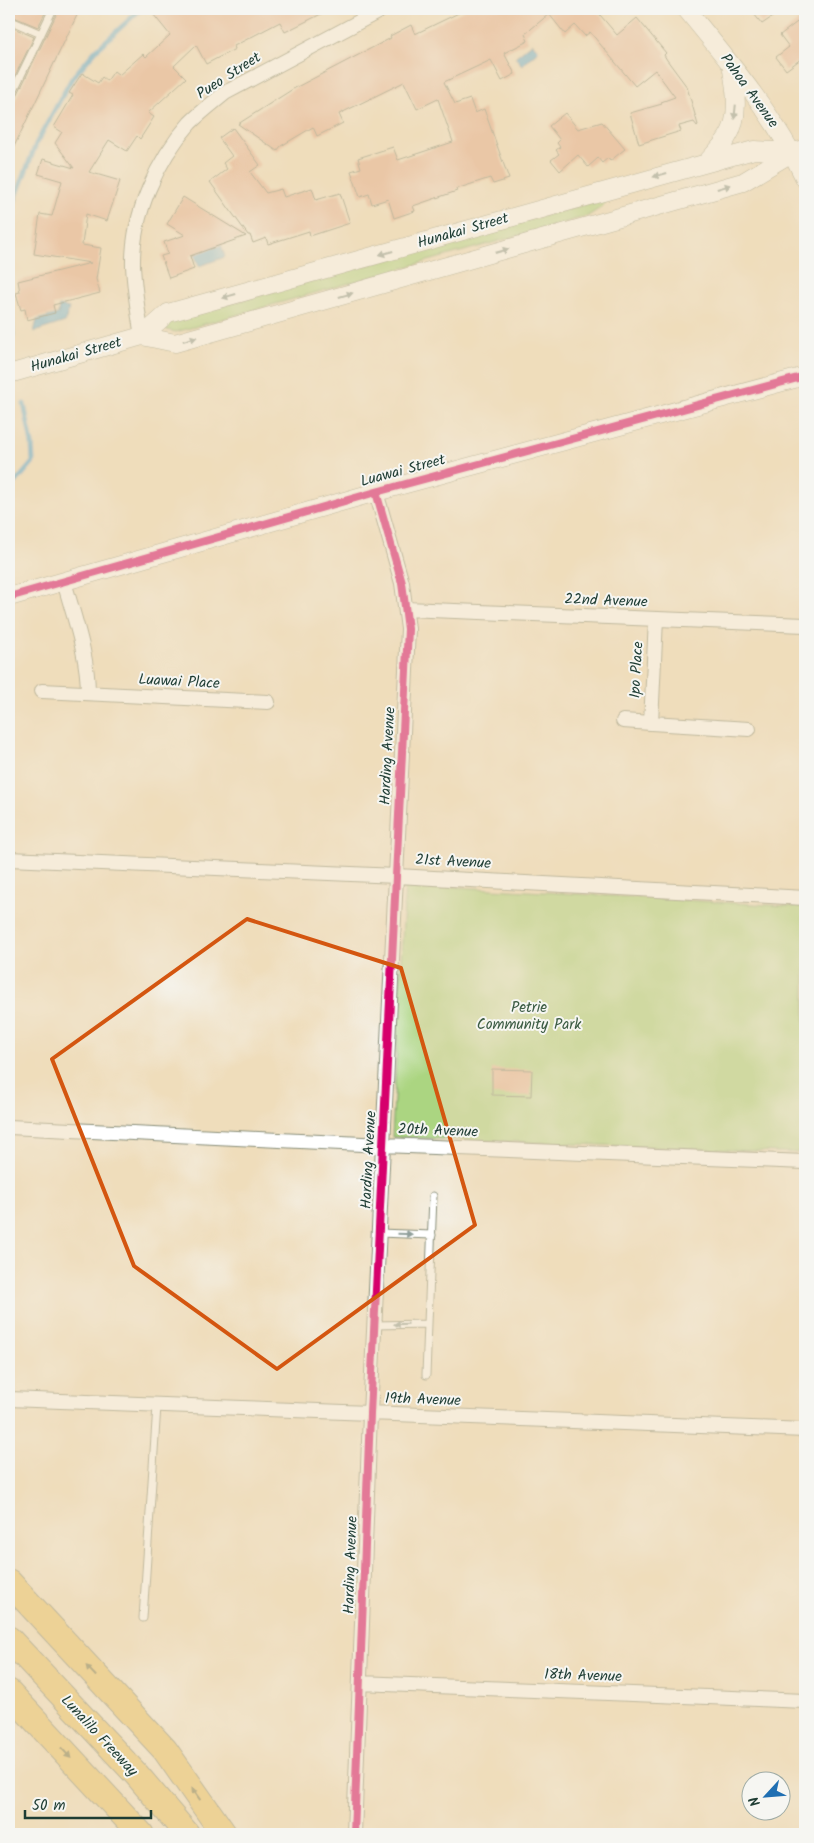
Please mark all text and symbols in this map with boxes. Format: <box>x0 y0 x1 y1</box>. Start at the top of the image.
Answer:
street label: Pueo Street <box>192 46 266 106</box>
street label: Pahoa Avenue <box>714 49 784 134</box>
one-way arrow <box>731 105 739 121</box>
one-way arrow <box>652 172 667 180</box>
one-way arrow <box>717 183 732 191</box>
street label: Hunakai Street <box>415 206 512 255</box>
one-way arrow <box>495 246 510 254</box>
one-way arrow <box>378 249 393 257</box>
one-way arrow <box>339 291 354 299</box>
one-way arrow <box>222 293 237 301</box>
street label: Hunakai Street <box>28 330 125 379</box>
one-way arrow <box>182 335 197 343</box>
street label: Luawai Street <box>358 448 448 494</box>
street label: 22nd Avenue <box>564 588 648 614</box>
street label: Ipo Place <box>624 641 650 699</box>
street label: Luawai Place <box>138 668 221 696</box>
street label: Harding Avenue <box>373 706 403 806</box>
street label: 21st Avenue <box>415 848 492 876</box>
park label: Petrie Community Park <box>477 996 582 1037</box>
street label: Harding Avenue <box>354 1110 384 1210</box>
street label: 20th Avenue <box>397 1118 479 1144</box>
one-way arrow <box>398 1230 414 1238</box>
one-way arrow <box>393 1320 409 1328</box>
street label: 19th Avenue <box>385 1387 462 1413</box>
street label: Harding Avenue <box>337 1515 365 1615</box>
street label: 18th Avenue <box>544 1663 623 1689</box>
one-way arrow <box>85 1665 97 1677</box>
street label: Lunalilo Freeway <box>55 1690 144 1783</box>
one-way arrow <box>60 1747 72 1759</box>
north arrow <box>742 1770 792 1820</box>
one-way arrow <box>191 1787 201 1801</box>
scale bar <box>25 1788 151 1820</box>
text: N <box>743 1792 767 1810</box>
text: 50 m <box>32 1794 66 1818</box>

